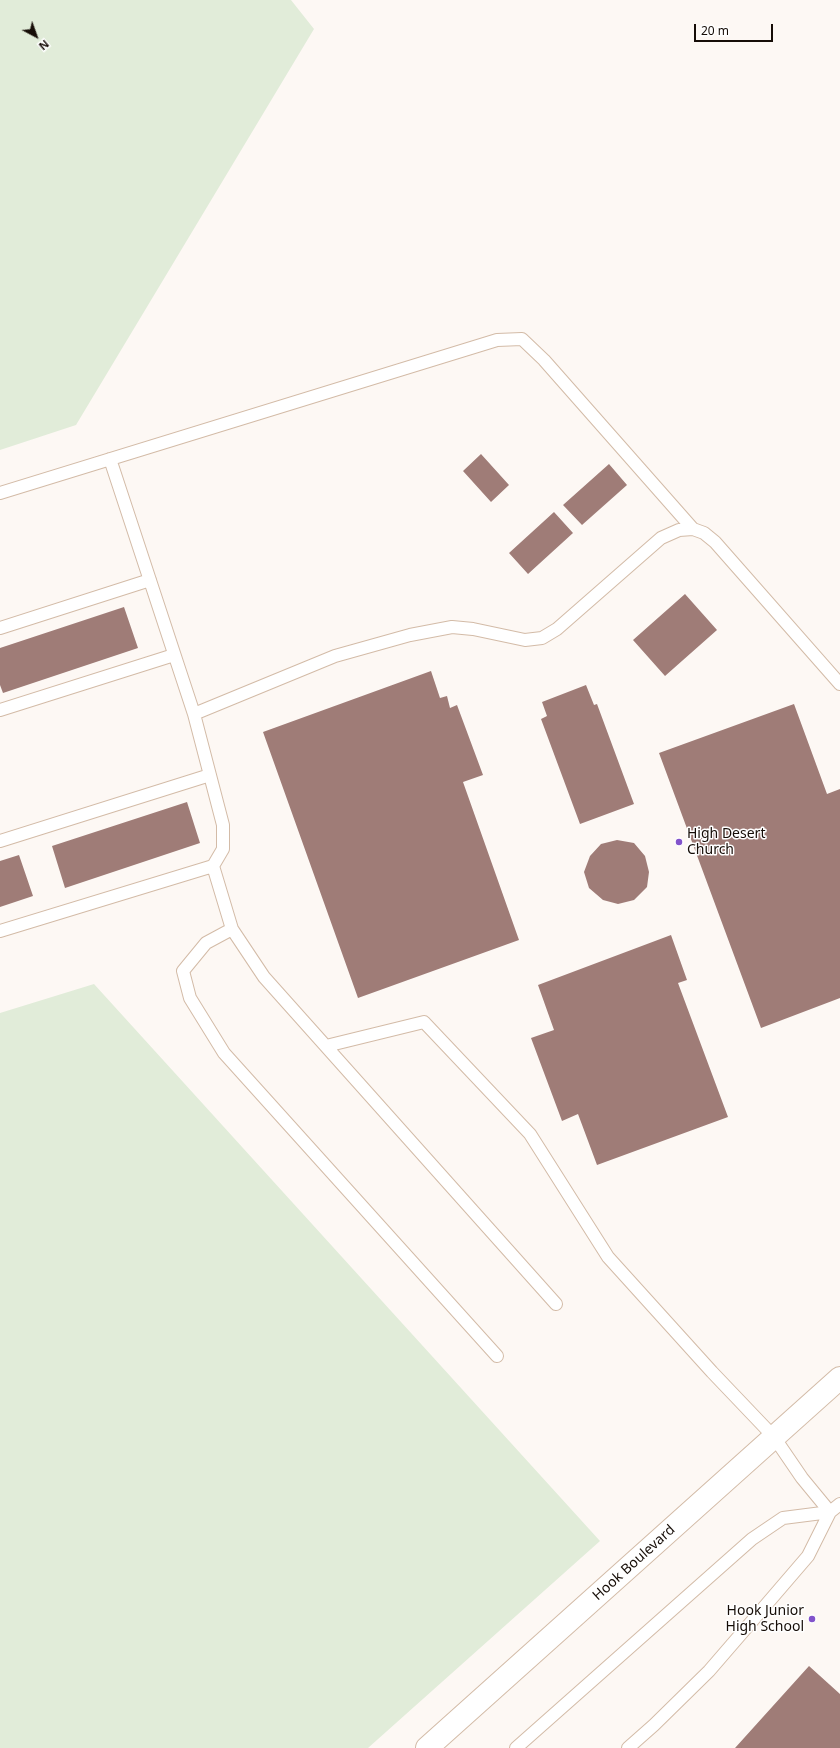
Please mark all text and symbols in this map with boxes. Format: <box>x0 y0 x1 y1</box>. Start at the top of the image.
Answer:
north arrow <box>16 16 56 56</box>
scale bar <box>696 16 775 42</box>
text: 20 m <box>701 22 729 39</box>
text: N <box>36 37 53 54</box>
place label: High Desert Church <box>687 826 765 858</box>
marker: High Desert Church <box>674 837 684 847</box>
street label: Hook Boulevard <box>589 1522 679 1604</box>
place label: Hook Junior High School <box>726 1603 804 1636</box>
marker: Hook Junior High School <box>807 1614 817 1624</box>

